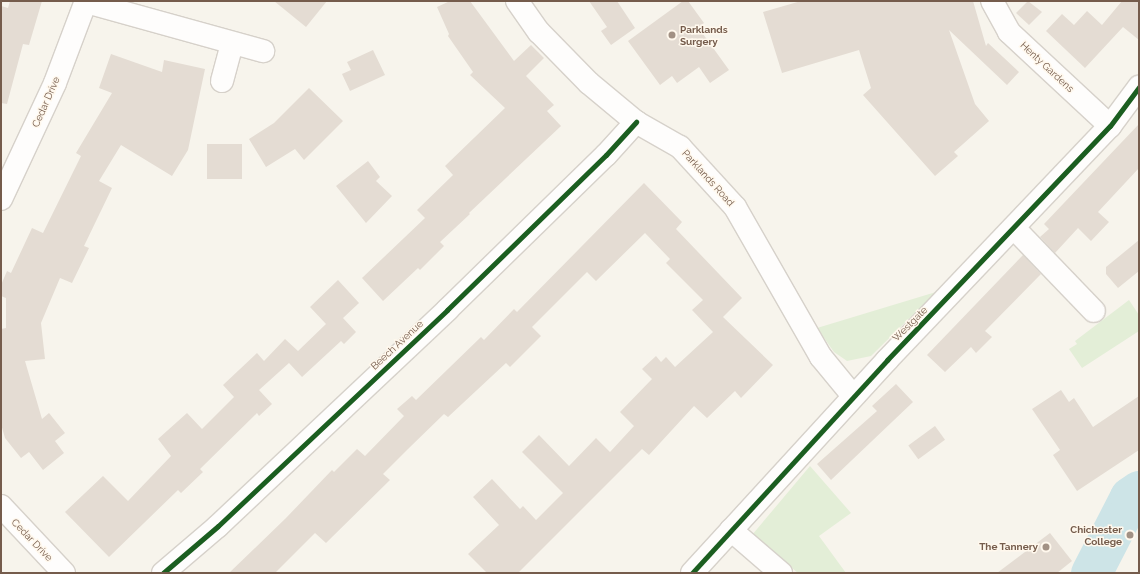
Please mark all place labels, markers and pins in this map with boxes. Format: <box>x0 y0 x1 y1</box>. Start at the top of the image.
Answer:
place label: Parklands Surgery <box>680 23 728 46</box>
marker: Parklands Surgery <box>667 30 677 40</box>
place label: Chichester College <box>1070 523 1122 546</box>
marker: Chichester College <box>1125 530 1135 540</box>
place label: The Tannery <box>979 541 1038 553</box>
marker: The Tannery <box>1041 542 1051 552</box>

